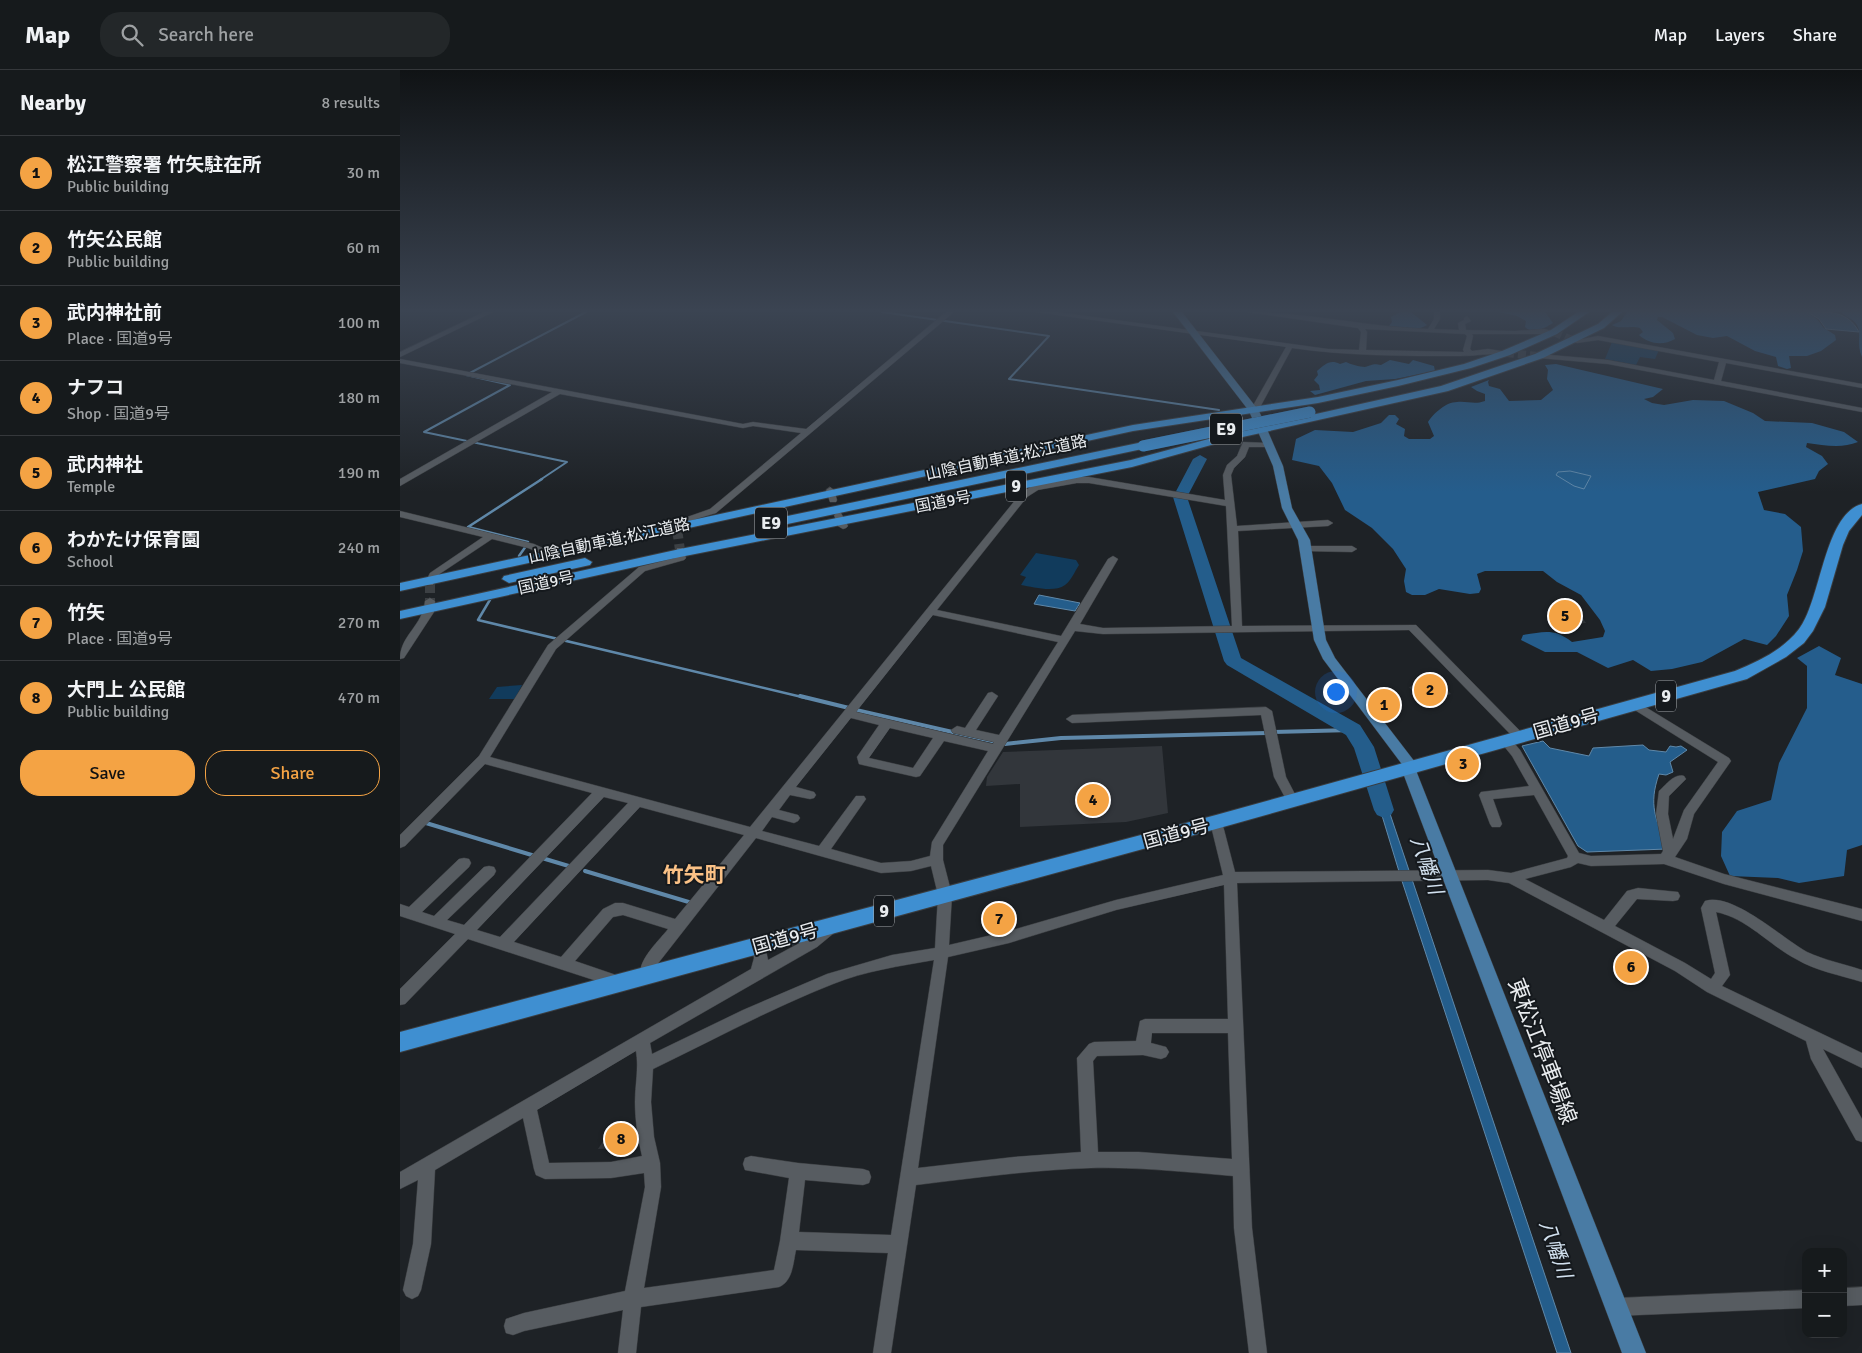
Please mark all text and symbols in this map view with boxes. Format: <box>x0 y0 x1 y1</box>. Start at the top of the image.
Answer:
search box <box>100 12 450 57</box>
text: Map <box>25 20 70 50</box>
icon: search <box>118 21 146 49</box>
text: Search here <box>158 23 254 47</box>
text: Map <box>1654 24 1687 46</box>
text: Layers <box>1715 24 1765 46</box>
text: Share <box>1793 24 1837 46</box>
text: Nearby <box>20 90 86 116</box>
text: 8 results <box>321 93 380 113</box>
text: 松江警察署 竹矢駐在所 <box>67 153 261 177</box>
text: 1 <box>32 163 40 183</box>
text: 30 m <box>346 163 380 183</box>
text: Public building <box>67 177 169 197</box>
text: 竹矢公民館 <box>67 228 162 252</box>
text: 2 <box>32 238 40 258</box>
text: 60 m <box>346 238 380 258</box>
text: Public building <box>67 252 169 272</box>
text: 武内神社前 <box>67 301 162 325</box>
text: 3 <box>32 313 40 333</box>
text: 100 m <box>338 313 380 333</box>
text: Place · 国道9号 <box>67 329 173 349</box>
text: ナフコ <box>67 376 124 400</box>
text: 4 <box>32 388 40 408</box>
text: 180 m <box>338 388 380 408</box>
text: Shop · 国道9号 <box>67 404 170 424</box>
road number: E9 <box>1210 414 1242 444</box>
street label: 山陰自動車道;松江道路 <box>924 431 1089 485</box>
text: 武内神社 <box>67 453 143 477</box>
text: 5 <box>32 463 40 483</box>
text: 190 m <box>338 463 380 483</box>
road number: 9 <box>1006 471 1026 502</box>
text: Temple <box>67 477 115 497</box>
street label: 国道9号 <box>913 487 973 517</box>
road number: E9 <box>755 508 787 538</box>
street label: 山陰自動車道;松江道路 <box>527 514 692 568</box>
text: わかたけ保育園 <box>67 528 200 552</box>
text: 6 <box>32 538 40 558</box>
text: 240 m <box>338 538 380 558</box>
text: School <box>67 552 113 572</box>
street label: 国道9号 <box>516 567 576 599</box>
pin: 5 <box>1549 597 1581 635</box>
text: 竹矢 <box>67 601 105 625</box>
text: 7 <box>32 613 40 633</box>
text: 270 m <box>338 613 380 633</box>
text: Place · 国道9号 <box>67 629 173 649</box>
pin: 2 <box>1414 671 1446 709</box>
text: 大門上 公民館 <box>67 678 185 702</box>
your location <box>1323 679 1349 705</box>
road number: 9 <box>1656 680 1676 712</box>
pin: 1 <box>1368 686 1400 724</box>
text: 8 <box>32 688 40 708</box>
text: 470 m <box>338 688 380 708</box>
text: Public building <box>67 702 169 722</box>
street label: 国道9号 <box>1531 703 1602 745</box>
pin: 3 <box>1447 745 1479 783</box>
button: Save <box>20 750 195 796</box>
button: Share <box>205 750 380 796</box>
pin: 4 <box>1077 781 1109 819</box>
street label: 国道9号 <box>1141 814 1212 854</box>
water label: 八幡川 <box>1405 833 1449 899</box>
district label: 竹矢町 <box>663 862 726 888</box>
road number: 9 <box>874 896 894 926</box>
pin: 7 <box>983 900 1015 938</box>
street label: 国道9号 <box>750 918 821 960</box>
pin: 6 <box>1615 948 1647 986</box>
street label: 東松江停車場線 <box>1502 974 1583 1128</box>
pin: 8 <box>605 1120 637 1158</box>
water label: 八幡川 <box>1534 1217 1578 1283</box>
map controls <box>1802 1248 1847 1338</box>
button: + <box>1802 1248 1847 1293</box>
button: − <box>1802 1293 1847 1338</box>

